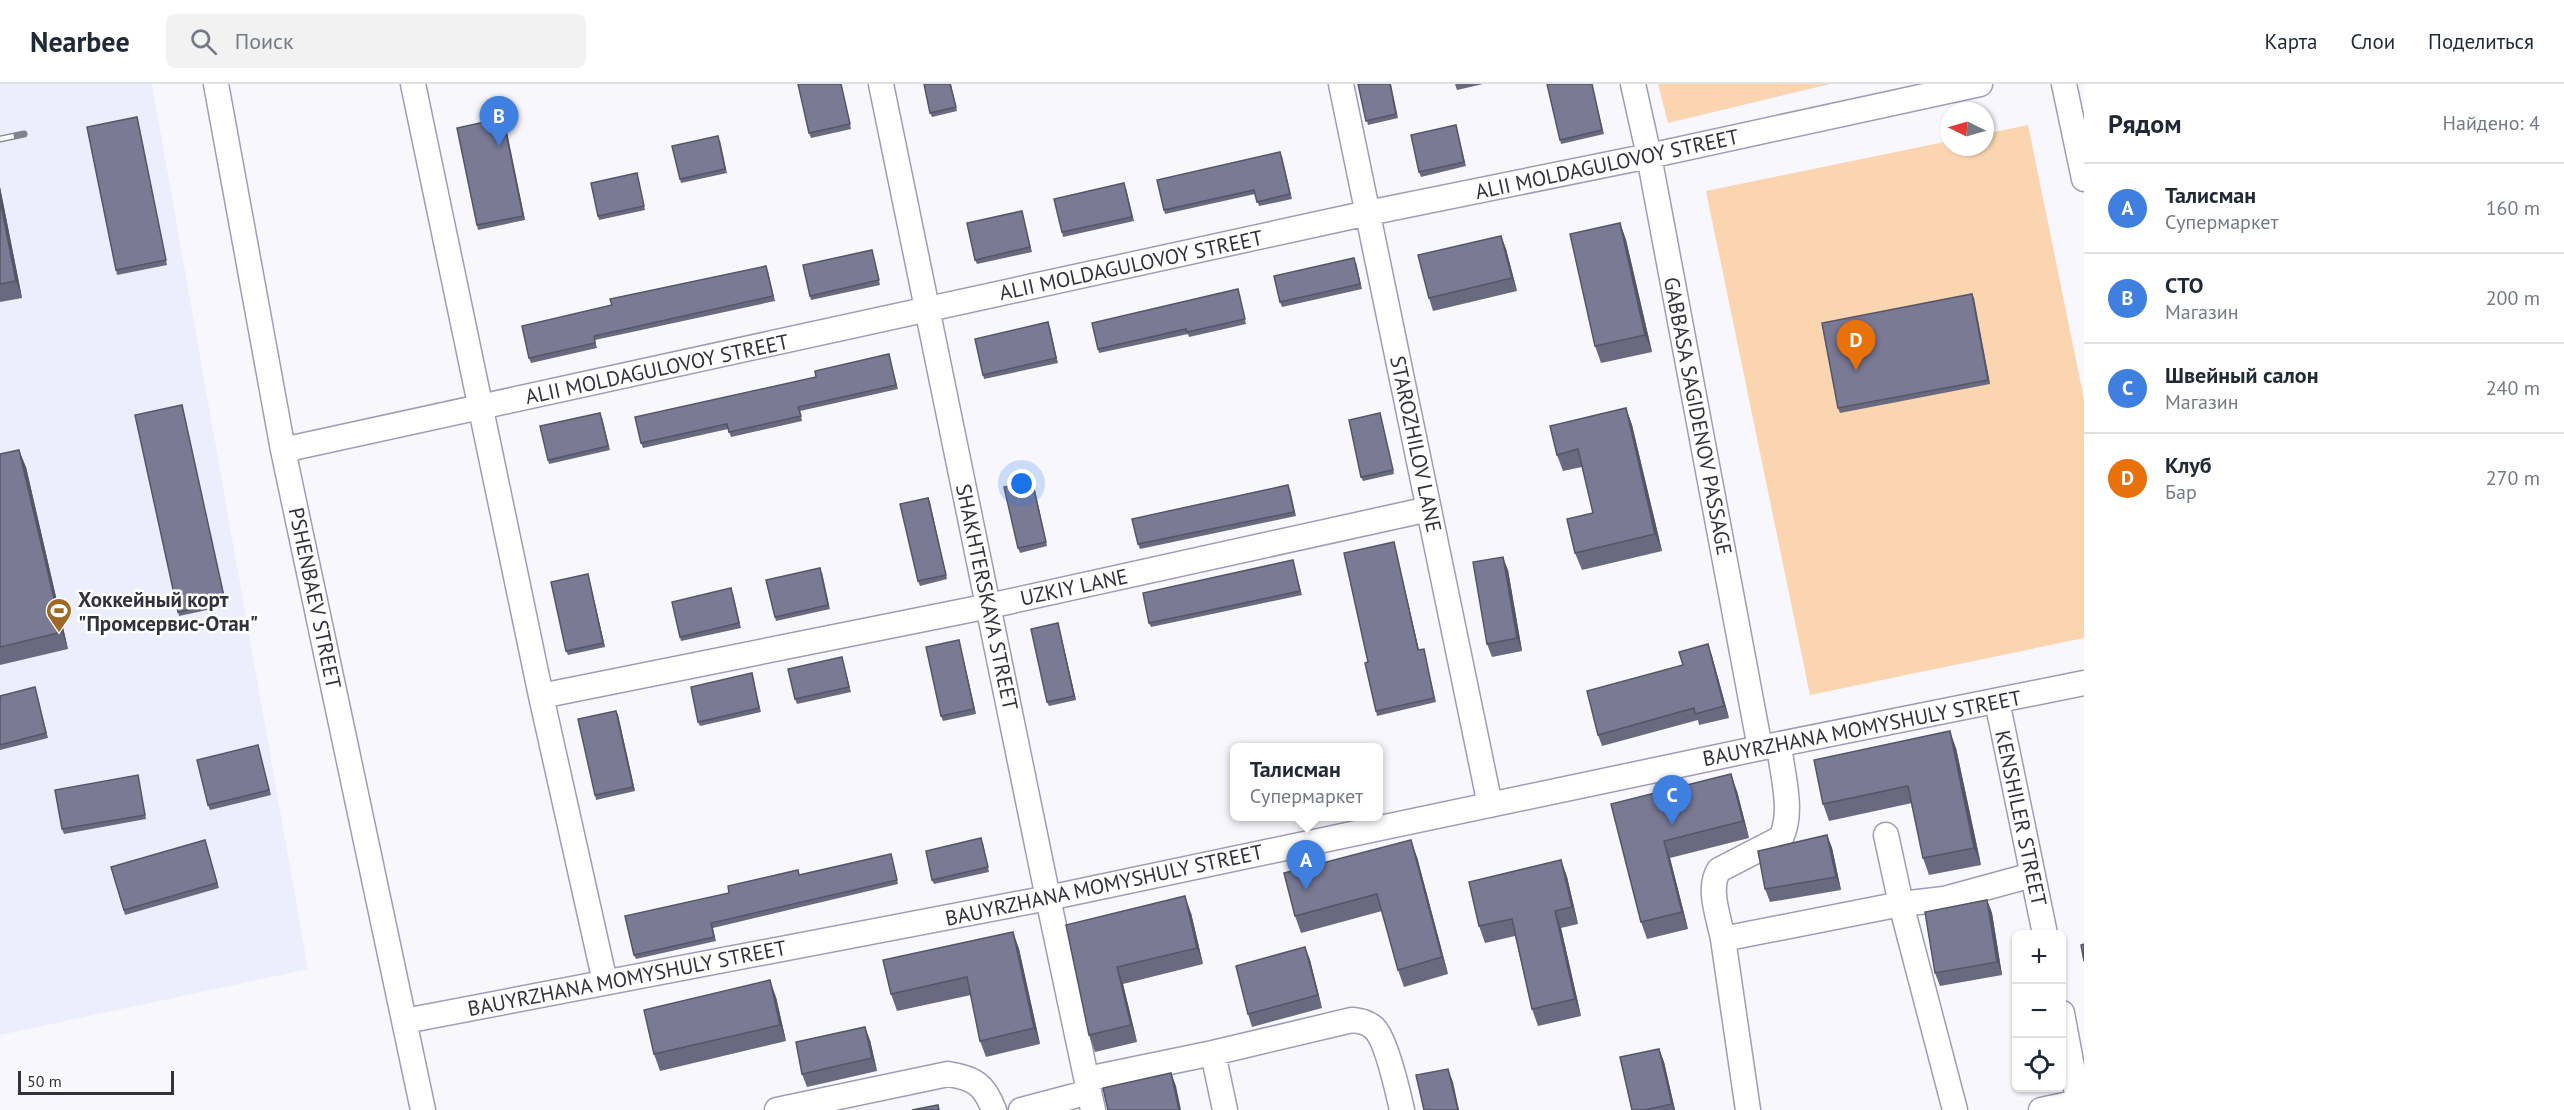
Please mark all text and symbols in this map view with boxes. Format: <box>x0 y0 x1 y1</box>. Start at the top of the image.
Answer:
search box <box>166 14 586 68</box>
text: Nearbee <box>30 23 130 60</box>
icon: search <box>187 25 220 58</box>
text: Поиск <box>235 27 293 55</box>
text: Карта <box>2264 28 2317 55</box>
text: Слои <box>2350 28 2395 55</box>
text: Поделиться <box>2428 28 2534 55</box>
pin: B <box>480 97 518 146</box>
north arrow <box>1940 102 1994 156</box>
text: Рядом <box>2108 107 2182 140</box>
text: Найдено: 4 <box>2443 110 2540 136</box>
street label: ALII MOLDAGULOVOY STREET <box>1473 123 1742 205</box>
text: Талисман <box>2165 181 2256 209</box>
text: A <box>2121 195 2134 221</box>
text: 160 m <box>2486 195 2540 221</box>
text: Супермаркет <box>2165 209 2278 235</box>
street label: ALII MOLDAGULOVOY STREET <box>997 224 1266 306</box>
text: СТО <box>2165 271 2204 299</box>
street label: GABBASA SAGIDENOV PASSAGE <box>1658 275 1738 557</box>
text: B <box>2122 285 2133 311</box>
text: 200 m <box>2486 285 2540 311</box>
text: Магазин <box>2165 299 2239 325</box>
pin: D <box>1836 320 1876 370</box>
street label: ALII MOLDAGULOVOY STREET <box>523 328 792 410</box>
street label: STAROZHILOV LANE <box>1384 353 1448 535</box>
text: Швейный салон <box>2165 361 2318 389</box>
text: C <box>2122 375 2133 401</box>
text: 240 m <box>2486 375 2540 401</box>
text: Магазин <box>2165 389 2239 415</box>
text: Клуб <box>2165 451 2212 479</box>
text: D <box>2121 465 2134 491</box>
text: 270 m <box>2486 465 2540 491</box>
your location <box>1007 469 1036 498</box>
text: Бар <box>2165 479 2197 505</box>
street label: SHAKHTERSKAYA STREET <box>950 481 1024 713</box>
street label: PSHENBAEV STREET <box>283 505 347 691</box>
street label: UZKIY LANE <box>1018 562 1130 612</box>
place label: Хоккейный корт "Промсервис-Отан" <box>78 586 258 637</box>
sports icon: Хоккейный корт "Промсервис-Отан" <box>44 596 74 634</box>
street label: BAUYRZHANA MOMYSHULY STREET <box>1700 684 2024 772</box>
street label: KENSHILER STREET <box>1989 728 2053 909</box>
popup <box>1230 743 1383 821</box>
text: Талисман <box>1250 755 1341 783</box>
pin: C <box>1652 776 1692 825</box>
text: Супермаркет <box>1250 783 1363 809</box>
street label: BAUYRZHANA MOMYSHULY STREET <box>943 838 1266 932</box>
pin: A <box>1286 840 1326 890</box>
map controls <box>2012 930 2066 1092</box>
button: + <box>2012 930 2066 984</box>
street label: BAUYRZHANA MOMYSHULY STREET <box>465 934 789 1022</box>
button: − <box>2012 984 2066 1038</box>
button: locate <box>2012 1038 2066 1092</box>
scale bar <box>18 1068 174 1096</box>
text: 50 m <box>27 1071 62 1091</box>

